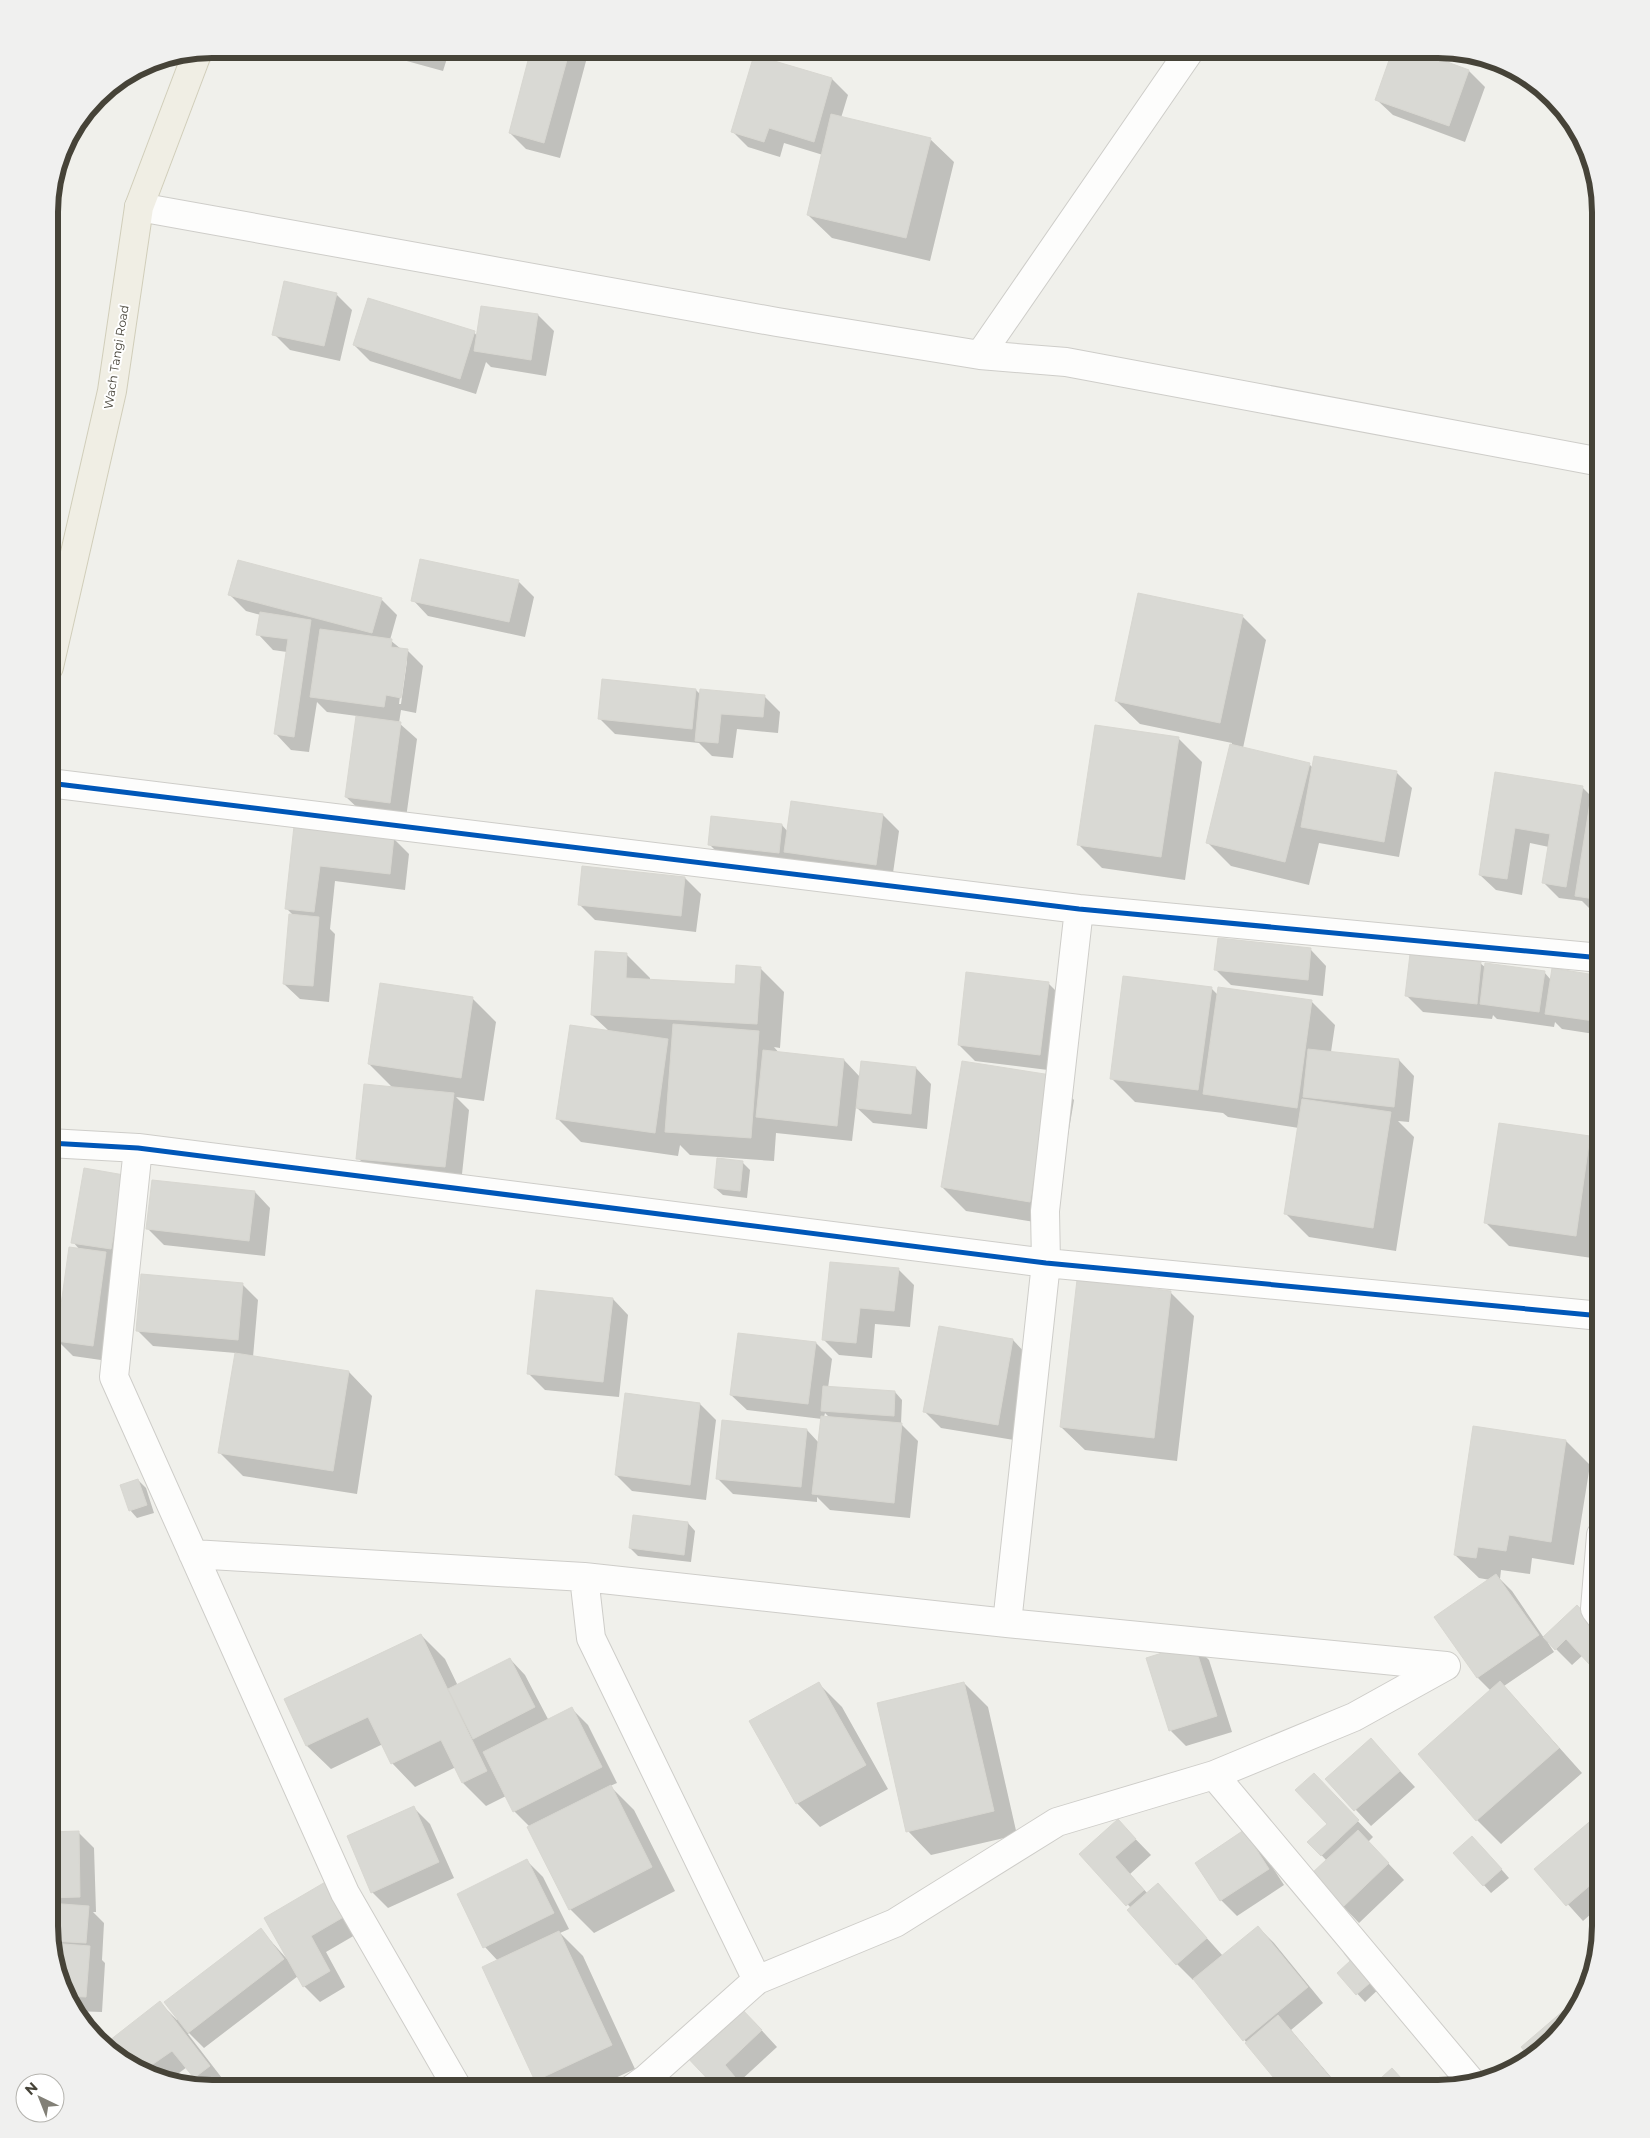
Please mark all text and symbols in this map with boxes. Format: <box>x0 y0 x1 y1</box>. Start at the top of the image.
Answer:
street label: Wach Tangi Road <box>100 304 132 410</box>
north arrow <box>15 2073 65 2123</box>
text: N <box>21 2078 41 2099</box>

